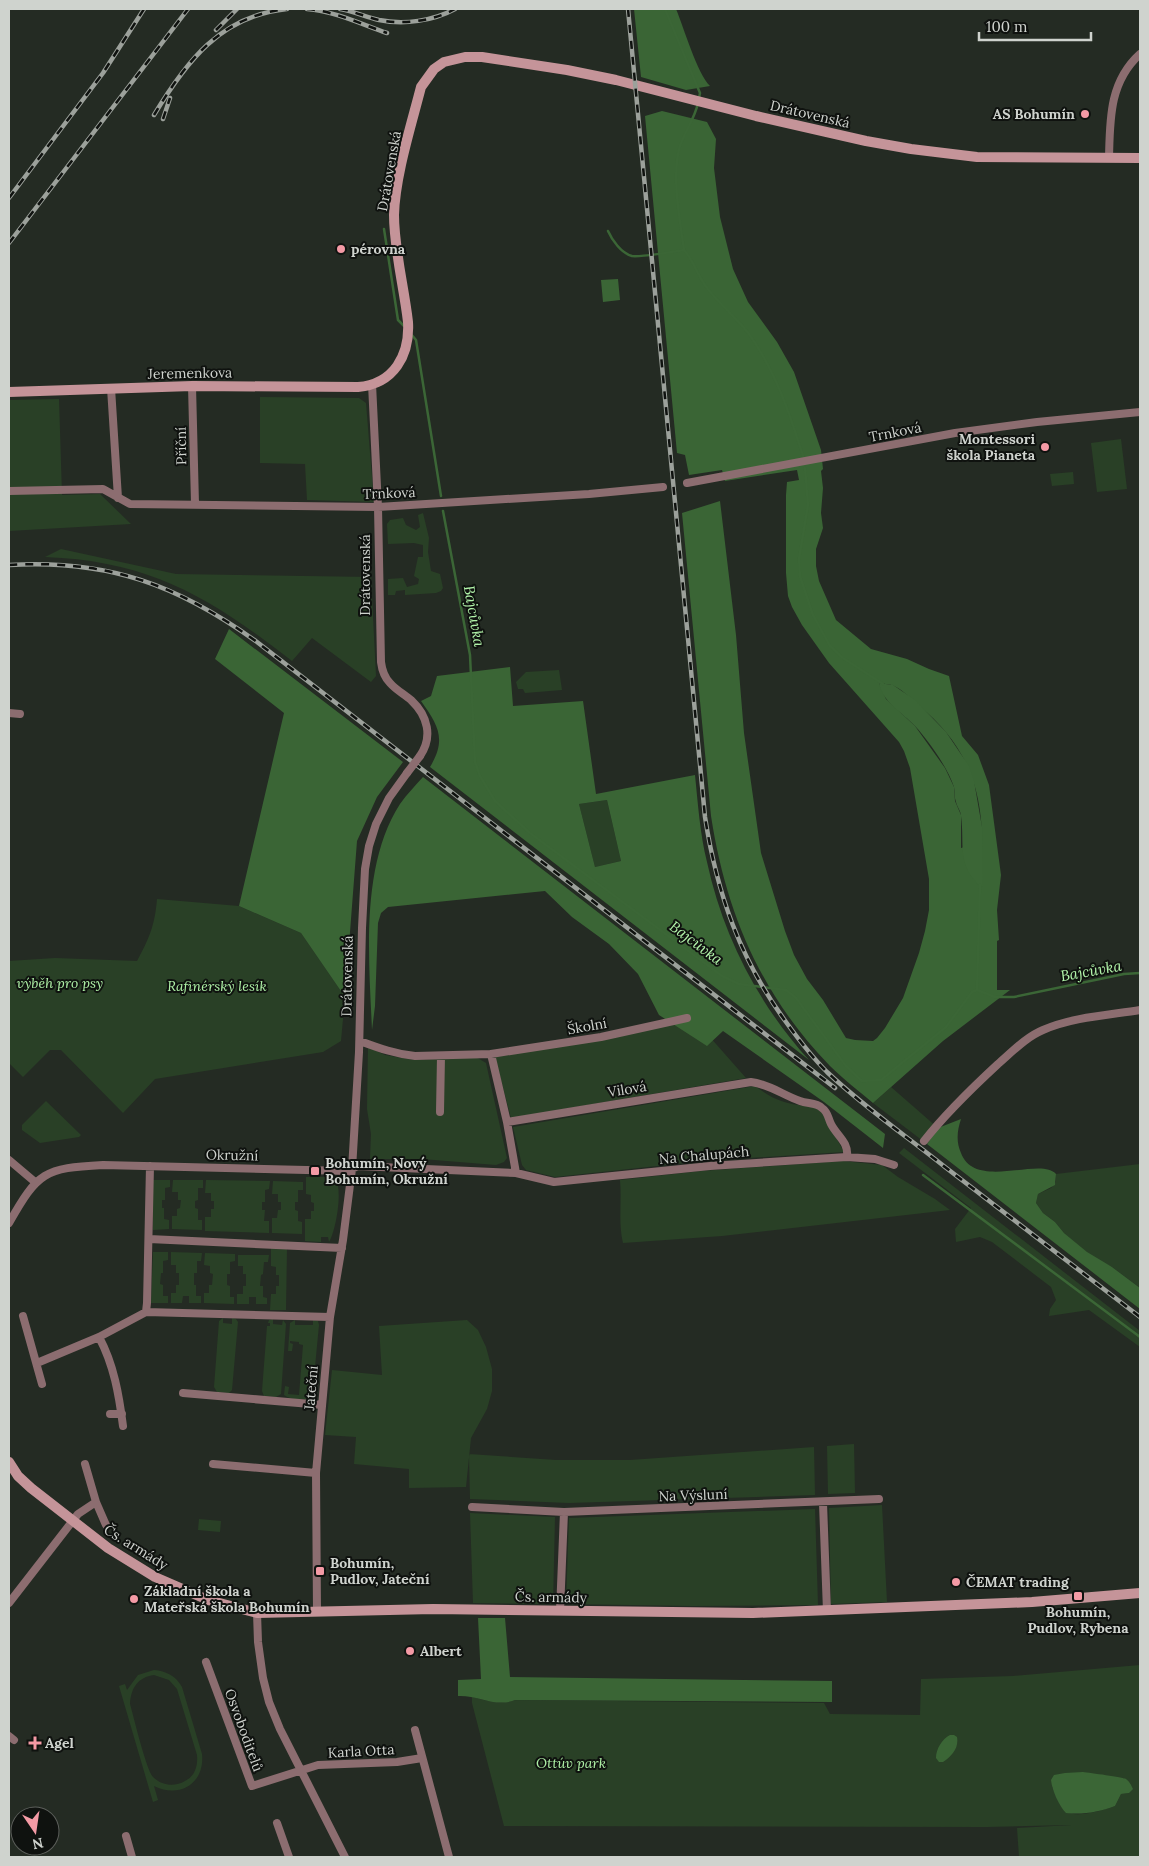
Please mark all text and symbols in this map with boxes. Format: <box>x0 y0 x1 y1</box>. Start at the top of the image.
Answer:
scale bar <box>979 10 1092 42</box>
text: 100 m <box>986 17 1027 36</box>
street label: Drátovenská <box>768 96 852 132</box>
place label: AS Bohumín <box>993 105 1075 123</box>
marker: AS Bohumín <box>1079 108 1091 120</box>
street label: Drátovenská <box>373 129 405 213</box>
place label: pérovna <box>351 240 406 258</box>
marker: pérovna <box>335 243 347 255</box>
street label: Jeremenkova <box>147 363 232 383</box>
street label: Trnková <box>867 418 923 446</box>
street label: Příční <box>172 427 190 465</box>
place label: Montessori škola Pianeta <box>947 430 1036 464</box>
marker: Montessori škola Pianeta <box>1039 441 1051 453</box>
street label: Trnková <box>362 483 416 503</box>
street label: Drátovenská <box>356 534 374 616</box>
water label: Bajcůvka <box>460 584 489 649</box>
water label: Bajcůvka <box>666 916 727 969</box>
street label: Drátovenská <box>337 935 357 1017</box>
water label: Bajcůvka <box>1059 956 1124 985</box>
park label: výběh pro psy <box>17 974 103 992</box>
park label: Rafinérský lesík <box>167 977 267 995</box>
street label: Školní <box>566 1014 608 1038</box>
street label: Vilová <box>605 1077 648 1101</box>
street label: Na Chalupách <box>658 1142 750 1168</box>
street label: Okružní <box>206 1146 258 1164</box>
place label: Bohumín, Nový Bohumín, Okružní <box>325 1154 448 1188</box>
marker: Bohumín, Nový Bohumín, Okružní <box>309 1165 321 1177</box>
street label: Jateční <box>300 1365 322 1412</box>
street label: Na Výsluní <box>658 1485 728 1505</box>
street label: Čs. armády <box>101 1520 172 1574</box>
place label: Bohumín, Pudlov, Jateční <box>330 1554 430 1588</box>
marker: Bohumín, Pudlov, Jateční <box>314 1565 326 1577</box>
place label: ČEMAT trading <box>966 1573 1070 1591</box>
marker: ČEMAT trading <box>950 1576 962 1588</box>
place label: Základní škola a Mateřská škola Bohumín <box>144 1582 310 1616</box>
street label: Čs. armády <box>515 1587 588 1607</box>
marker: Bohumín, Pudlov, Rybena <box>1072 1590 1084 1602</box>
marker: Základní škola a Mateřská škola Bohumín <box>128 1593 140 1605</box>
place label: Bohumín, Pudlov, Rybena <box>1027 1603 1129 1637</box>
place label: Albert <box>420 1642 462 1660</box>
marker: Albert <box>404 1645 416 1657</box>
street label: Osvoboditelů <box>221 1686 267 1774</box>
place label: Agel <box>45 1734 74 1752</box>
marker: Agel <box>29 1737 41 1749</box>
street label: Karla Otta <box>327 1740 395 1762</box>
park label: Ottúv park <box>536 1754 606 1772</box>
north arrow <box>10 1806 60 1856</box>
text: N <box>30 1834 45 1854</box>

